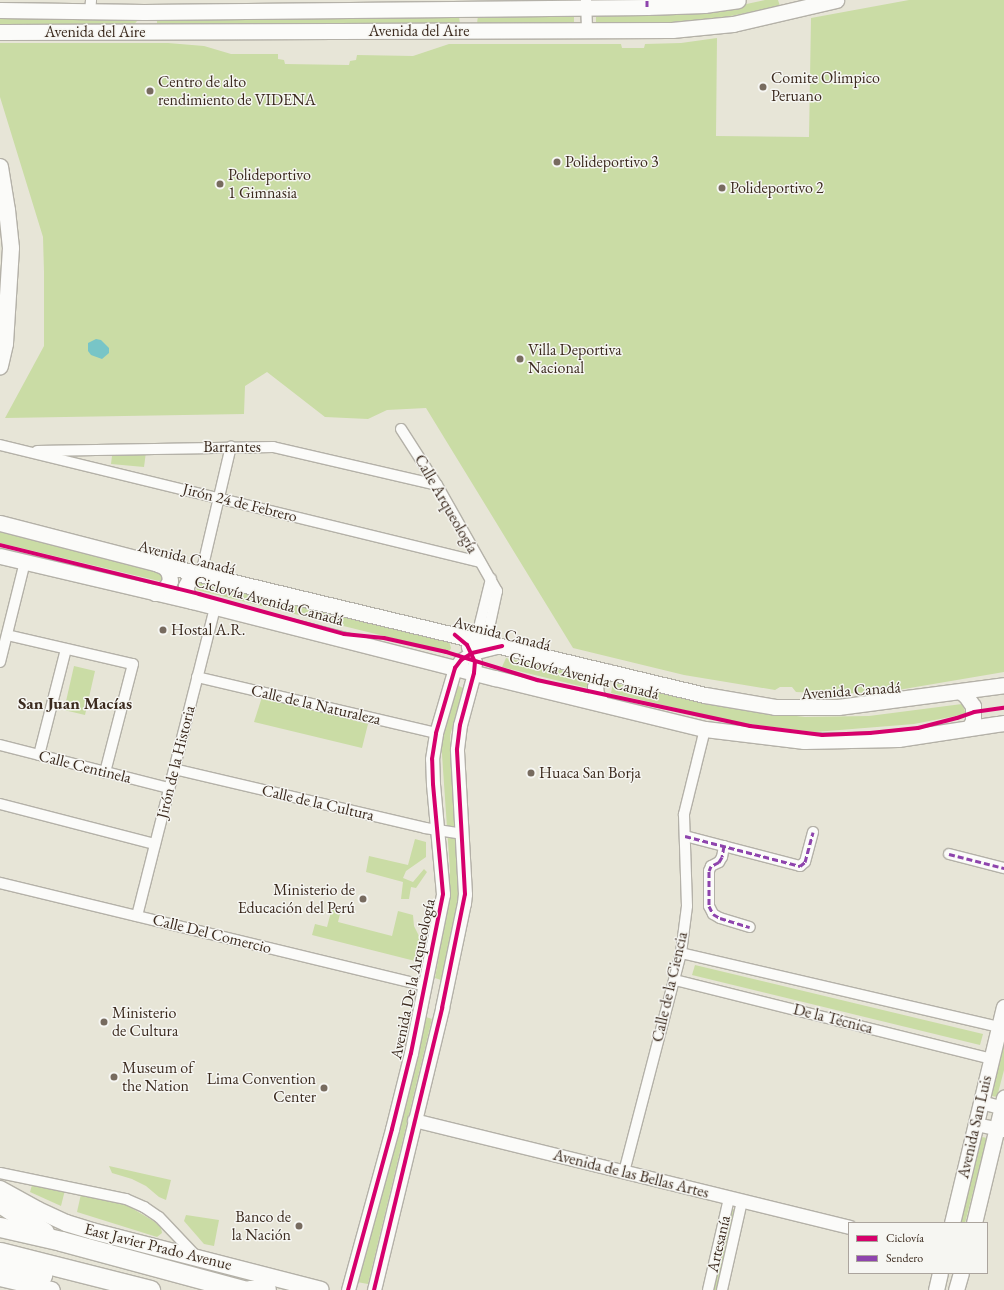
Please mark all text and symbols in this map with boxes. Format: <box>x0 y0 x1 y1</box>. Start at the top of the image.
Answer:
street label: Avenida del Aire <box>369 21 469 41</box>
street label: Avenida del Aire <box>45 22 145 42</box>
place label: Comite Olimpico Peruano <box>771 68 880 106</box>
place label: Centro de alto rendimiento de VIDENA <box>158 72 316 110</box>
marker: Comite Olimpico Peruano <box>758 82 768 92</box>
marker: Centro de alto rendimiento de VIDENA <box>145 86 155 96</box>
place label: Polideportivo 3 <box>565 152 659 172</box>
marker: Polideportivo 3 <box>552 157 562 167</box>
place label: Polideportivo 1 Gimnasia <box>228 165 311 203</box>
place label: Polideportivo 2 <box>730 178 824 198</box>
marker: Polideportivo 1 Gimnasia <box>215 179 225 189</box>
marker: Polideportivo 2 <box>717 183 727 193</box>
place label: Villa Deportiva Nacional <box>528 340 622 378</box>
marker: Villa Deportiva Nacional <box>515 354 525 364</box>
street label: Barrantes <box>203 437 261 457</box>
street label: Calle Arqueología <box>410 451 482 557</box>
street label: Jirón 24 de Febrero <box>181 479 299 527</box>
street label: Avenida Canadá <box>136 537 238 579</box>
street label: Ciclovía Avenida Canadá <box>192 572 346 630</box>
street label: Avenida Canadá <box>451 613 553 655</box>
place label: Hostal A.R. <box>171 620 245 640</box>
marker: Hostal A.R. <box>158 625 168 635</box>
street label: Ciclovía Avenida Canadá <box>507 648 661 704</box>
street label: Avenida Canadá <box>801 678 901 704</box>
street label: Calle de la Naturaleza <box>249 681 383 729</box>
district label: San Juan Macías <box>18 694 132 714</box>
street label: Jirón de la Historia <box>153 703 199 821</box>
street label: Calle Centinela <box>37 746 133 788</box>
place label: Huaca San Borja <box>539 763 641 783</box>
marker: Huaca San Borja <box>526 768 536 778</box>
street label: Calle de la Cultura <box>260 781 376 825</box>
place label: Ministerio de Educación del Perú <box>238 880 355 918</box>
marker: Ministerio de Educación del Perú <box>358 894 368 904</box>
street label: Avenida De la Arqueología <box>387 897 439 1061</box>
street label: Calle Del Comercio <box>151 910 273 958</box>
street label: Calle de la Ciencia <box>648 930 692 1044</box>
street label: De la Técnica <box>791 1000 875 1038</box>
place label: Ministerio de Cultura <box>112 1003 178 1041</box>
marker: Ministerio de Cultura <box>99 1017 109 1027</box>
place label: Museum of the Nation <box>122 1058 193 1096</box>
place label: Lima Convention Center <box>207 1069 316 1107</box>
marker: Museum of the Nation <box>109 1072 119 1082</box>
street label: Avenida San Luis <box>954 1074 996 1180</box>
marker: Lima Convention Center <box>319 1083 329 1093</box>
street label: Avenida de las Bellas Artes <box>551 1145 711 1203</box>
place label: Banco de la Nación <box>232 1207 291 1245</box>
street label: Artesanía <box>703 1214 735 1274</box>
street label: East Javier Prado Avenue <box>82 1219 234 1275</box>
marker: Banco de la Nación <box>294 1221 304 1231</box>
legend <box>848 1222 988 1274</box>
text: Ciclovía <box>886 1230 924 1246</box>
text: Sendero <box>886 1250 923 1266</box>

